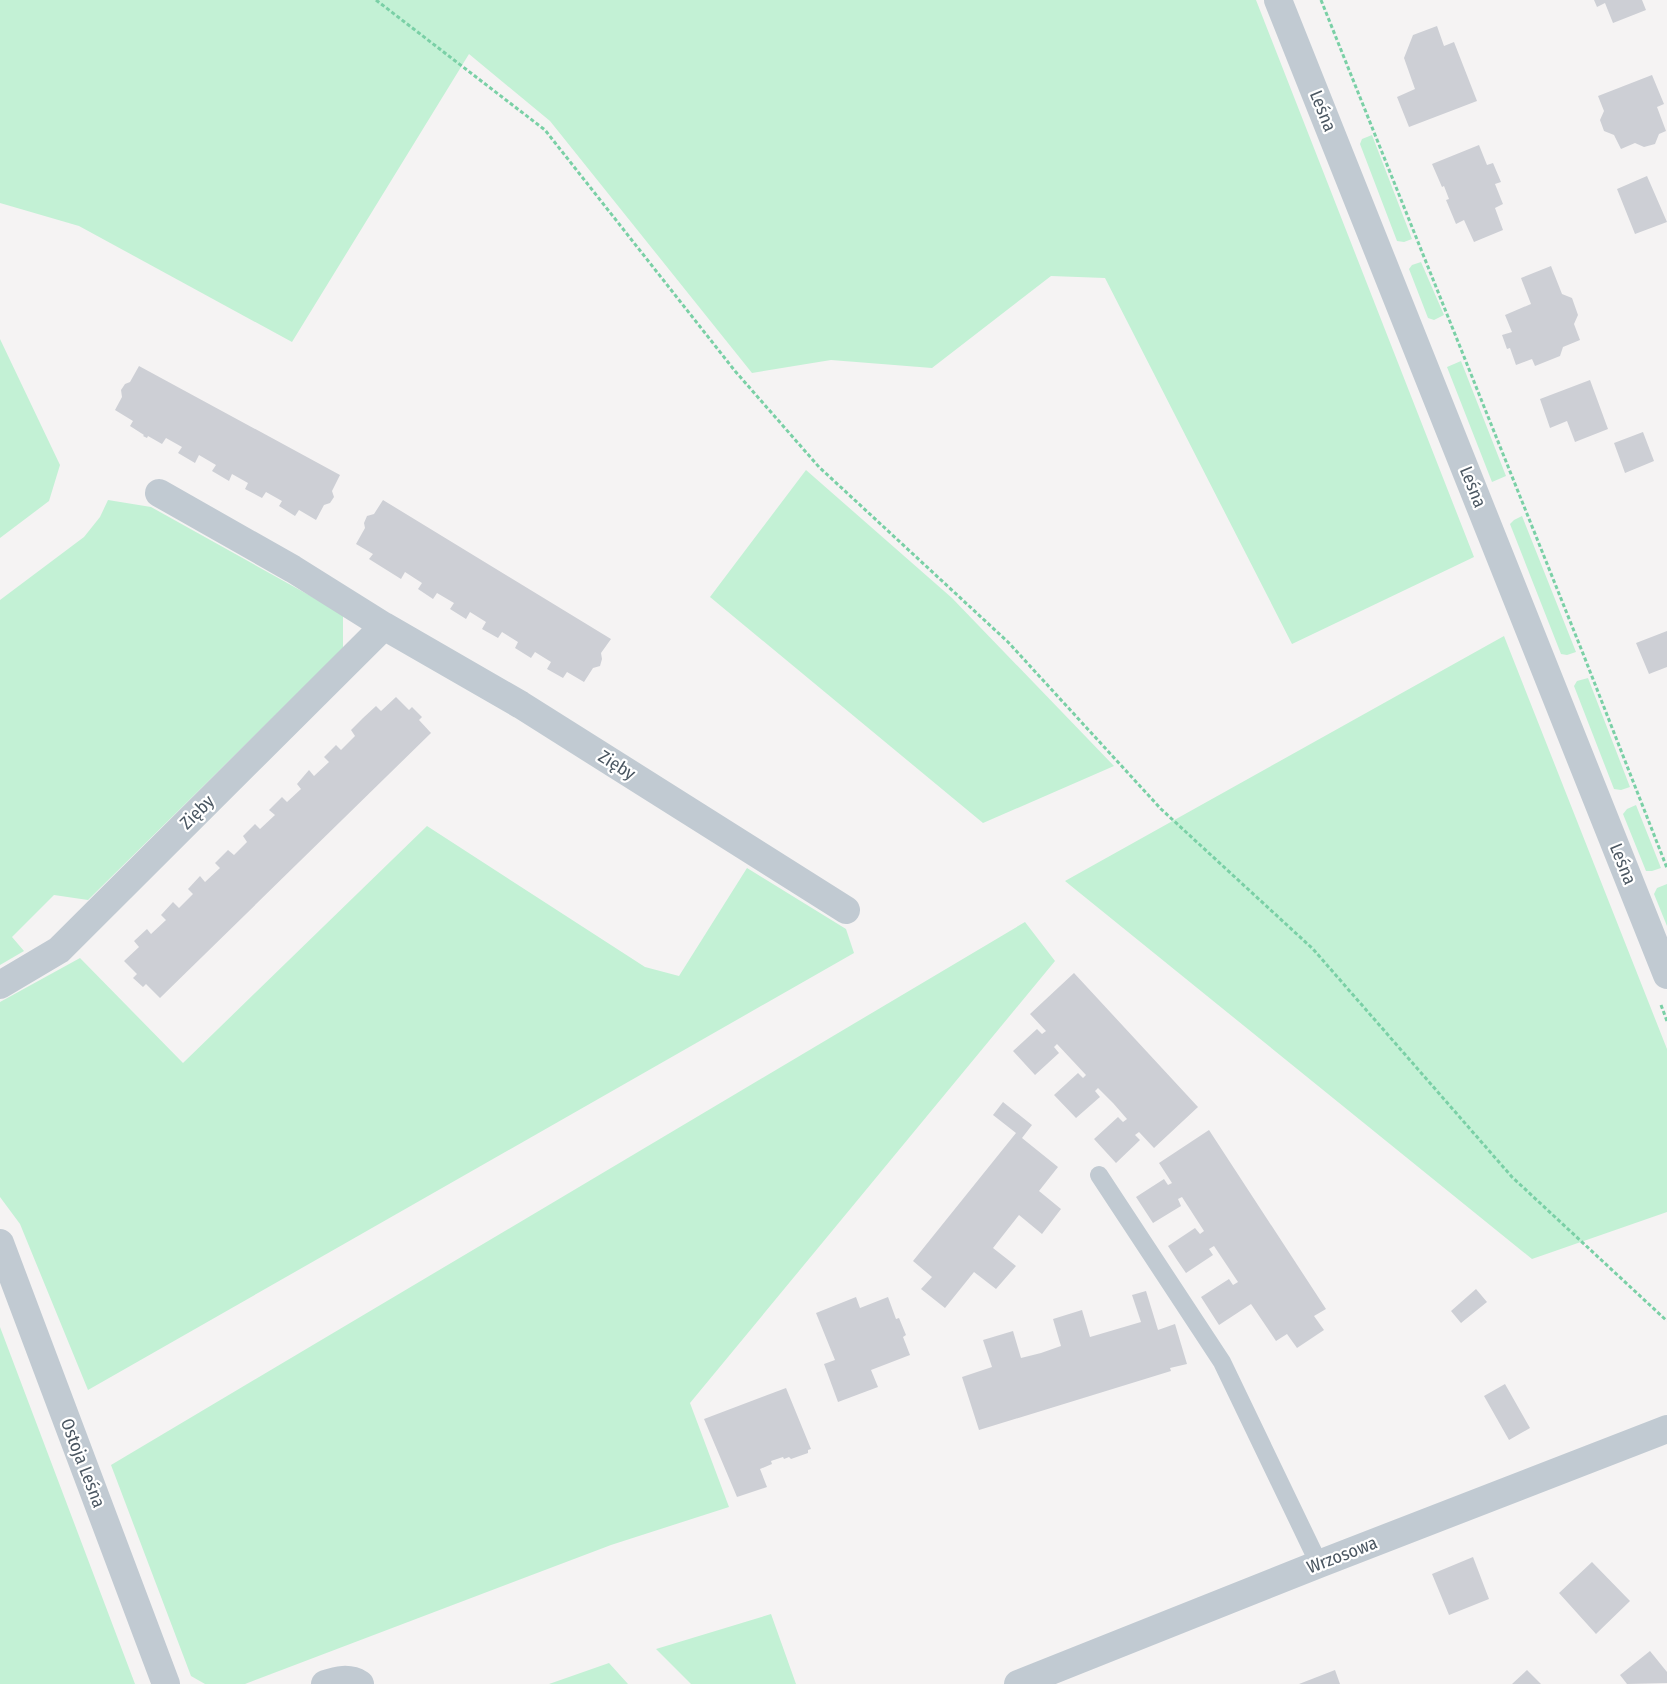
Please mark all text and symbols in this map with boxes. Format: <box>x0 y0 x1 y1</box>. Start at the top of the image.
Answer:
street label: Leśna <box>1305 87 1341 135</box>
street label: Leśna <box>1455 463 1491 511</box>
street label: Zięby <box>594 745 640 785</box>
street label: Zięby <box>175 790 219 834</box>
street label: Leśna <box>1605 840 1641 888</box>
street label: Ostoja Leśna <box>56 1415 110 1511</box>
street label: Wrzosowa <box>1304 1532 1380 1578</box>

